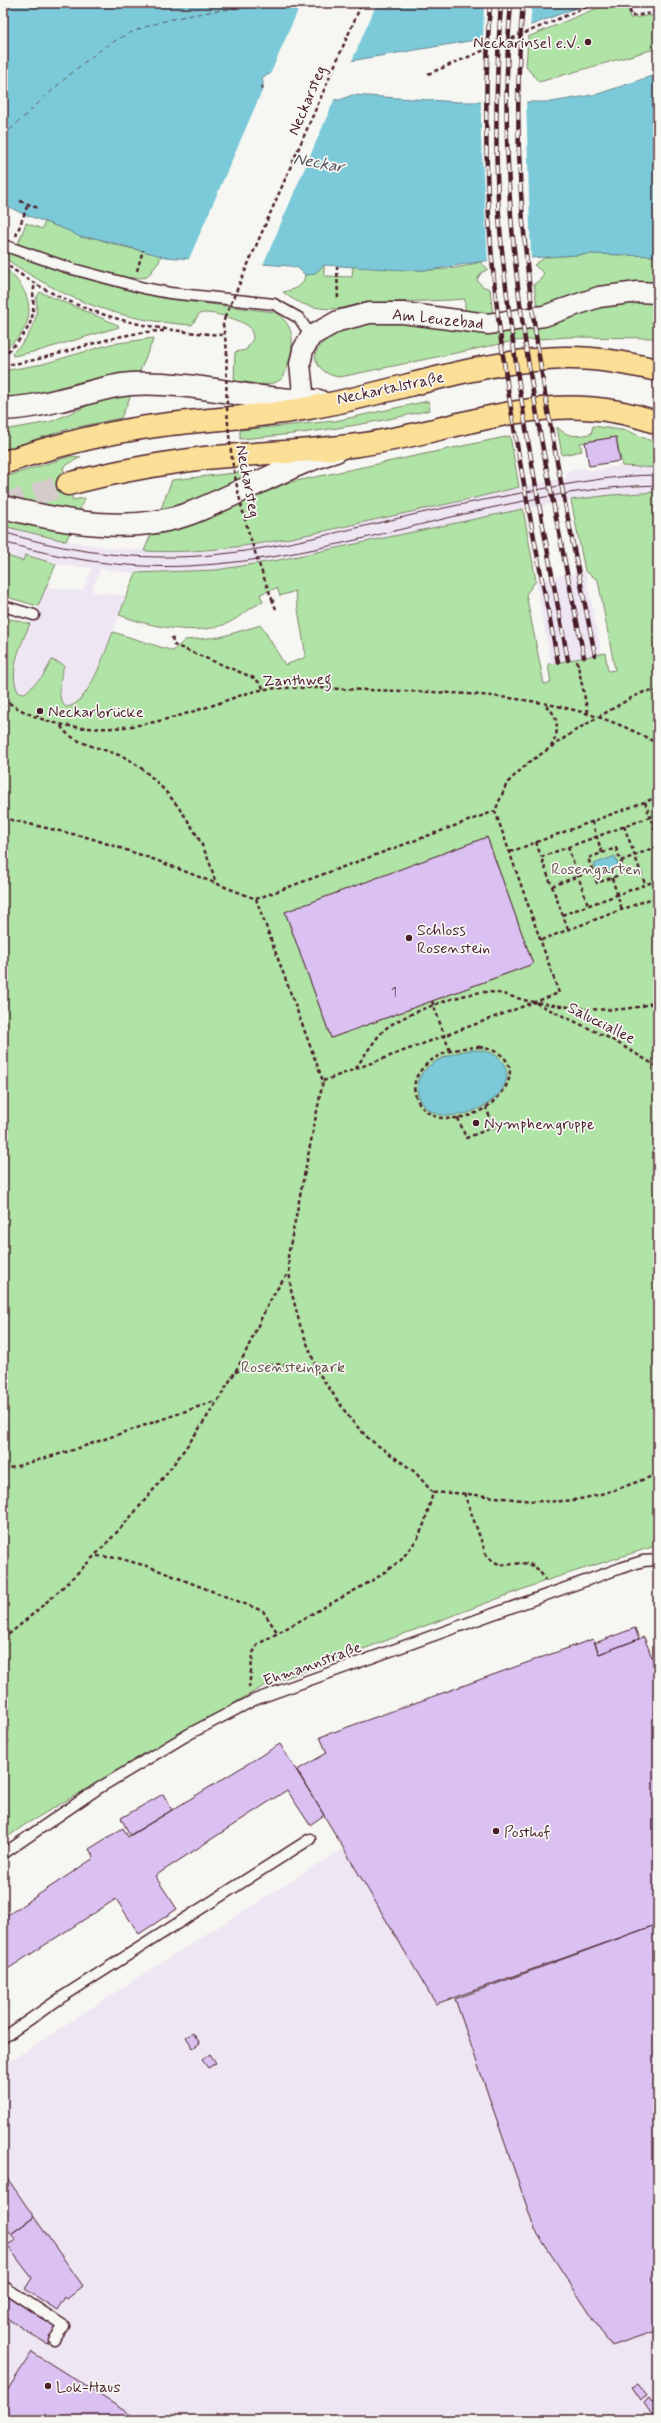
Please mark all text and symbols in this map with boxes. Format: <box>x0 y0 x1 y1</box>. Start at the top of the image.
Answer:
place label: Neckarinsel e.V. <box>473 33 580 54</box>
marker: Neckarinsel e.V. <box>583 37 593 47</box>
street label: Neckarsteg <box>283 62 331 139</box>
water label: Neckar <box>292 148 348 179</box>
street label: Am Leuzebad <box>391 304 484 335</box>
street label: Neckartalstraße <box>335 367 446 410</box>
street label: Neckarsteg <box>230 443 265 520</box>
street label: Zanthweg <box>262 669 332 693</box>
place label: Neckarbrücke <box>48 702 144 723</box>
marker: Neckarbrücke <box>35 706 45 716</box>
park label: Rosengarten <box>551 859 641 880</box>
place label: Schloss Rosenstein <box>417 920 490 959</box>
marker: Schloss Rosenstein <box>404 933 414 943</box>
house number: 1 <box>391 983 397 1001</box>
street label: Salucciallee <box>564 997 639 1049</box>
place label: Nymphengruppe <box>484 1114 595 1135</box>
marker: Nymphengruppe <box>471 1118 481 1128</box>
park label: Rosensteinpark <box>241 1357 345 1378</box>
street label: Ehmannstraße <box>260 1637 365 1692</box>
place label: Posthof <box>504 1822 551 1843</box>
marker: Posthof <box>491 1826 501 1836</box>
place label: Lok-Haus <box>56 2377 121 2398</box>
marker: Lok-Haus <box>43 2381 53 2391</box>

